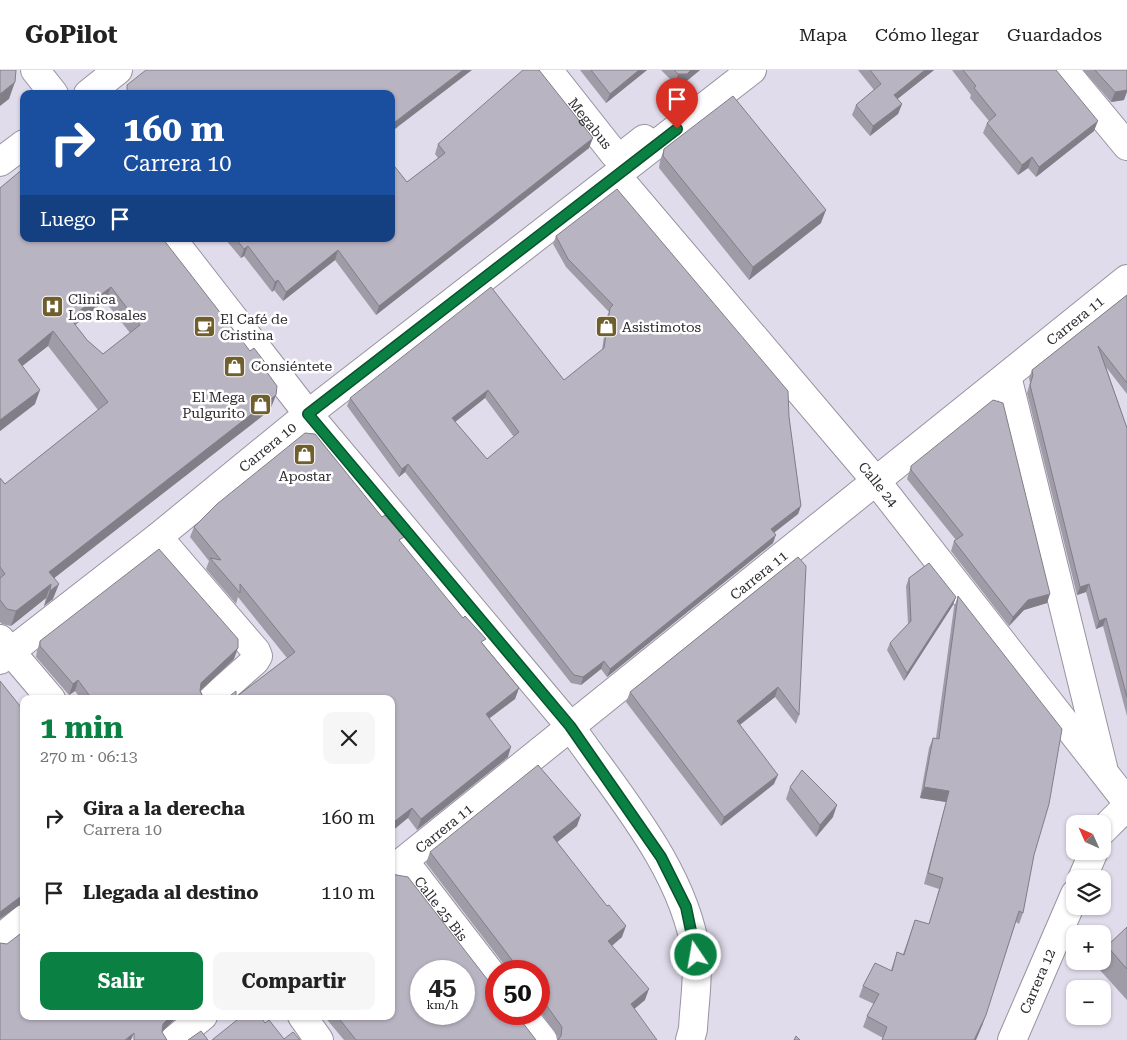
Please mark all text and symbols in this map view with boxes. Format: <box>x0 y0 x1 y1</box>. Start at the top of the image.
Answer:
text: GoPilot <box>25 21 117 49</box>
text: Mapa <box>799 24 847 45</box>
text: Cómo llegar <box>875 24 979 45</box>
text: Guardados <box>1007 24 1102 45</box>
pin <box>656 78 698 129</box>
icon: arrive <box>663 85 691 113</box>
street label: Megabus <box>565 95 615 152</box>
text: 160 m <box>123 109 224 150</box>
icon: right <box>40 110 105 175</box>
text: Carrera 10 <box>123 151 232 176</box>
icon: arrive <box>106 205 134 233</box>
text: Luego <box>40 208 96 231</box>
place label: Clinica Los Rosales <box>68 291 147 323</box>
street label: Carrera 11 <box>1043 293 1107 349</box>
hospital icon: Clinica Los Rosales <box>40 295 64 319</box>
place label: El Café de Cristina <box>220 311 288 343</box>
cafe icon: El Café de Cristina <box>192 315 216 339</box>
shop icon: Asistimotos <box>594 315 618 339</box>
place label: Asistimotos <box>622 319 701 335</box>
shop icon: Consiéntete <box>223 354 247 378</box>
place label: Consiéntete <box>251 358 332 374</box>
place label: El Mega Pulgurito <box>182 389 245 421</box>
shop icon: El Mega Pulgurito <box>249 393 273 417</box>
street label: Carrera 10 <box>236 419 300 475</box>
shop icon: Apostar <box>293 442 317 466</box>
street label: Calle 24 <box>855 458 901 510</box>
place label: Apostar <box>279 468 332 484</box>
street label: Carrera 11 <box>727 547 791 603</box>
text: 1 min <box>40 710 123 745</box>
button: close <box>323 712 375 764</box>
text: 270 m · 06:13 <box>40 747 138 766</box>
text: Gira a la derecha <box>83 797 245 820</box>
street label: Carrera 11 <box>412 800 476 856</box>
icon: right <box>40 804 68 832</box>
text: 160 m <box>321 806 375 829</box>
north arrow <box>1066 815 1111 860</box>
map controls <box>1066 815 1111 1025</box>
text: Carrera 10 <box>83 820 162 839</box>
button: layers <box>1066 870 1111 915</box>
street label: Calle 25 Bis <box>411 873 471 945</box>
icon: arrive <box>40 879 68 907</box>
text: Llegada al destino <box>83 881 259 904</box>
text: 110 m <box>321 881 375 904</box>
button: + <box>1066 925 1111 970</box>
position arrow <box>669 928 721 980</box>
street label: Carrera 12 <box>1016 946 1058 1016</box>
button: Salir <box>40 952 203 1010</box>
button: Compartir <box>213 952 375 1010</box>
speed limit sign: 50 <box>485 960 550 1025</box>
text: 45 <box>428 972 457 1001</box>
button: − <box>1066 980 1111 1025</box>
text: km/h <box>426 998 459 1012</box>

